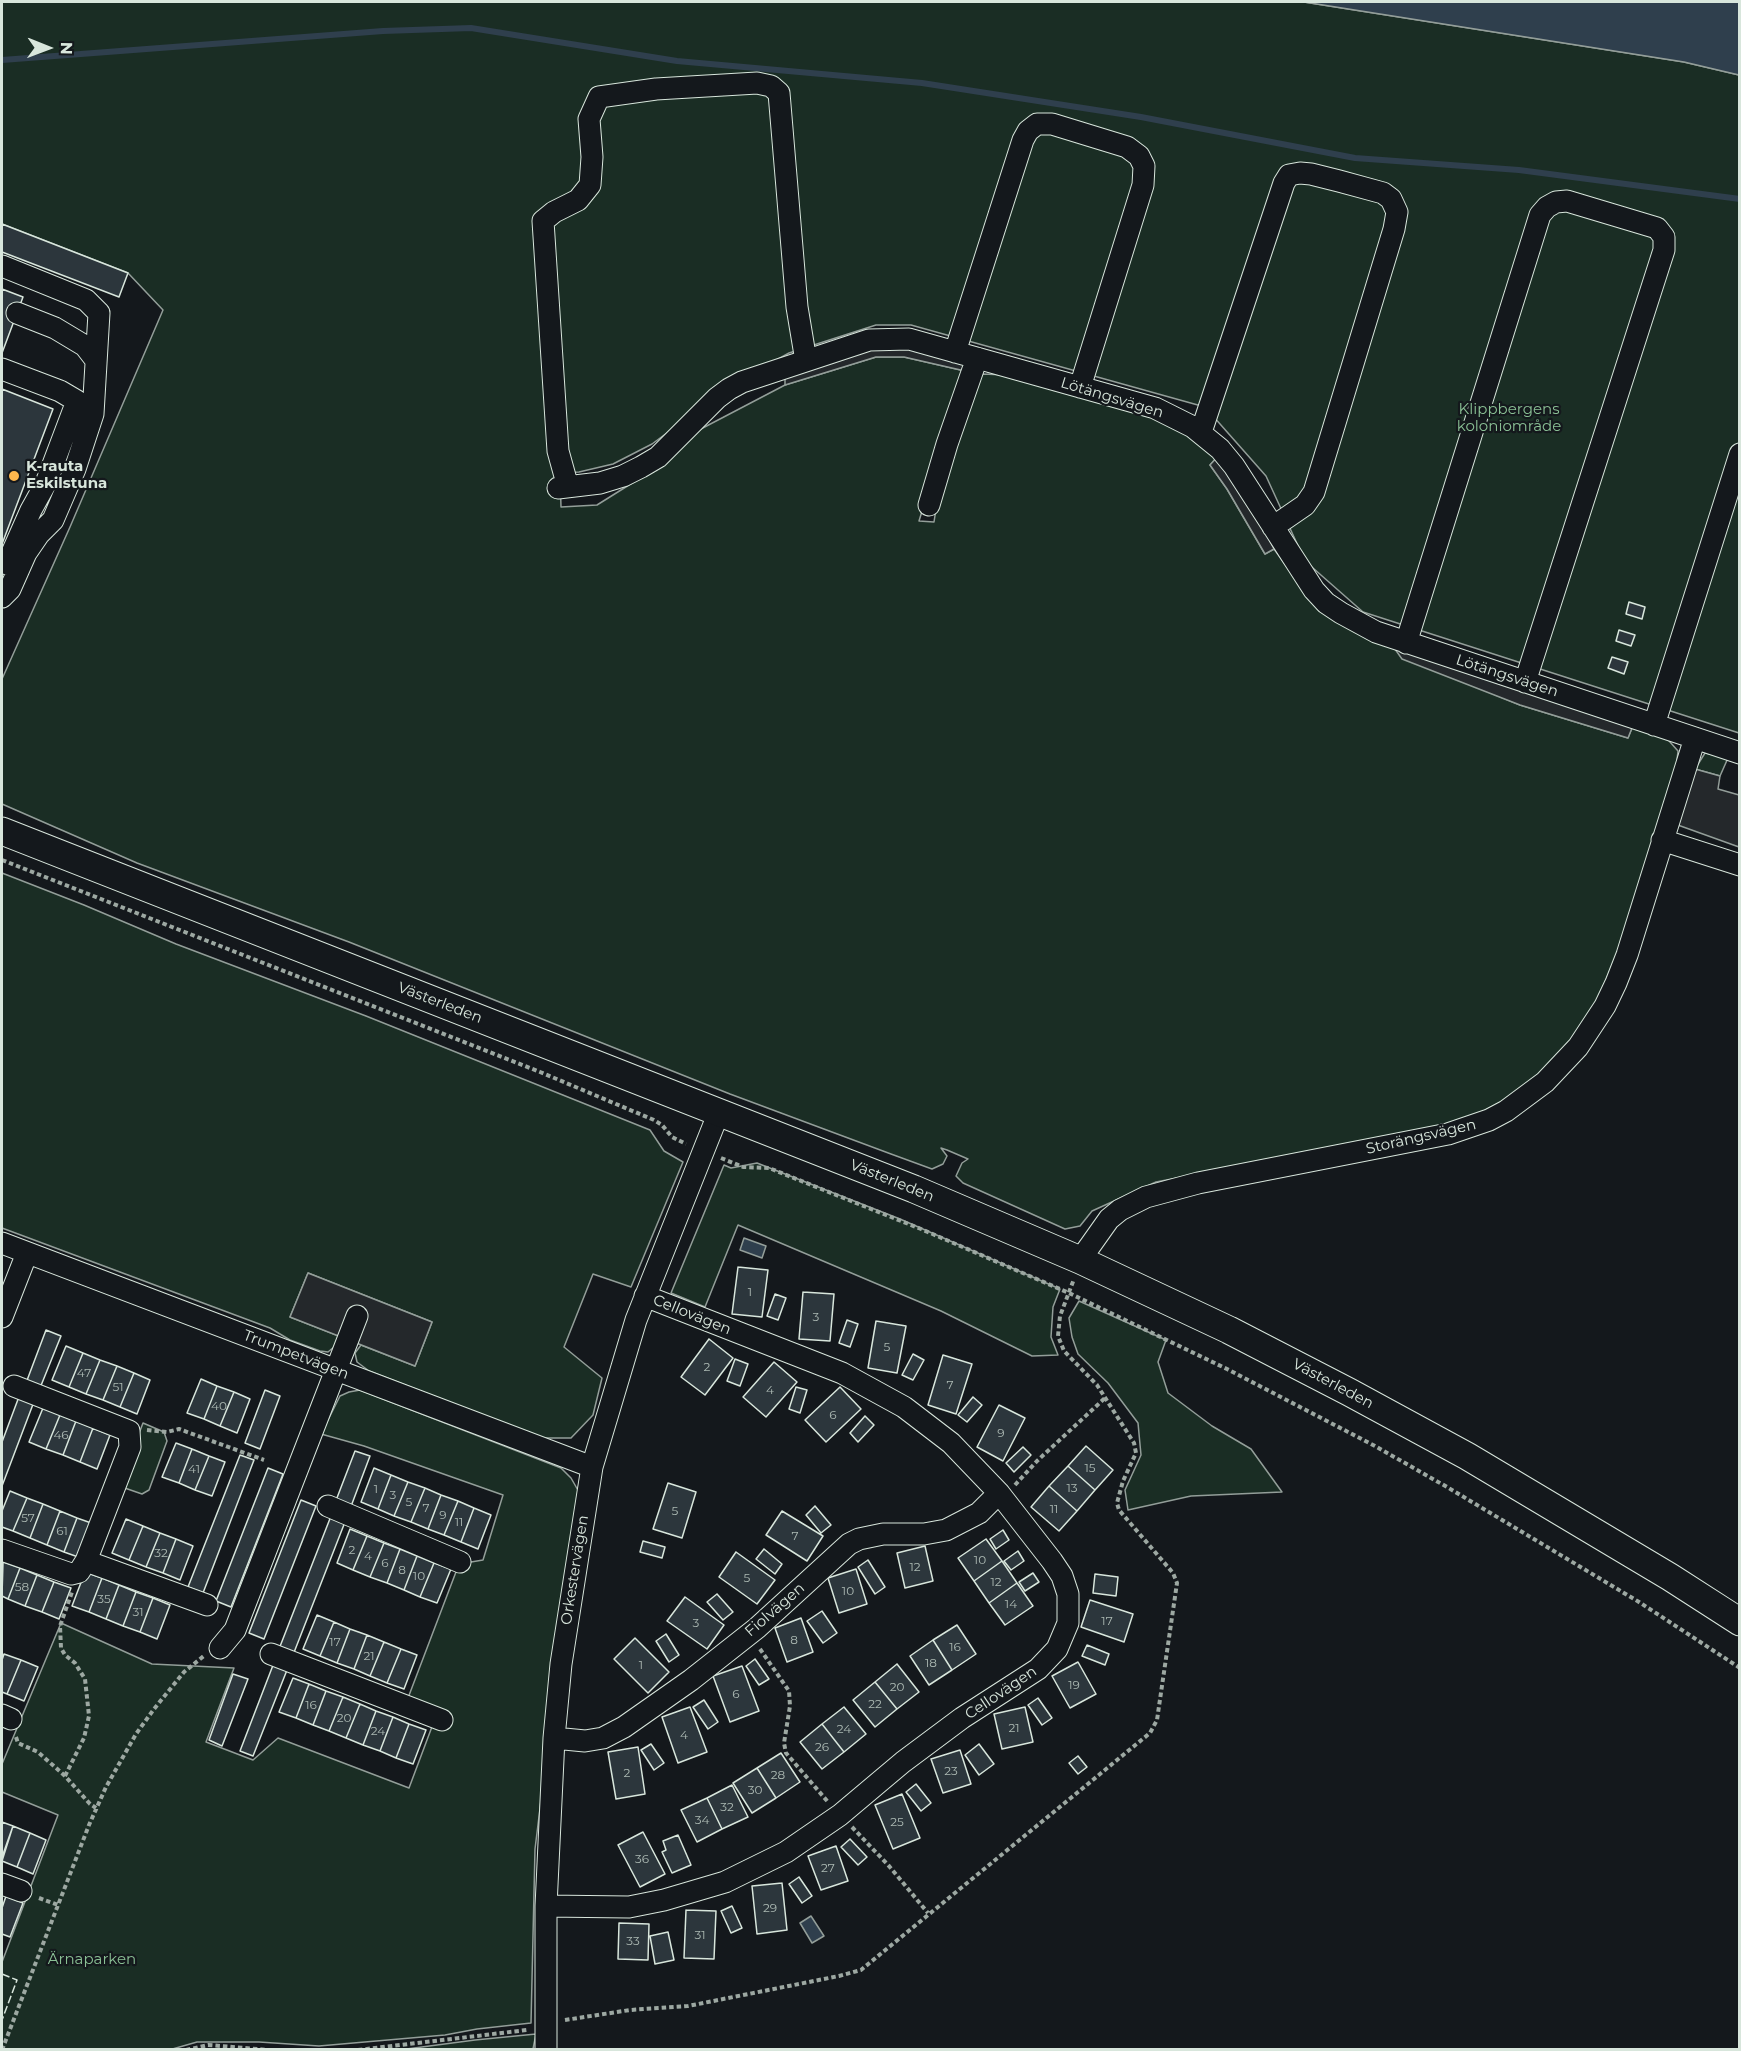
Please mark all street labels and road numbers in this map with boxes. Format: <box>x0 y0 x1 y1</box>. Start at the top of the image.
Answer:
street label: Lötängsvägen <box>1058 374 1166 422</box>
street label: Lötängsvägen <box>1454 651 1560 701</box>
street label: Västerleden <box>395 979 485 1027</box>
street label: Storängsvägen <box>1364 1116 1478 1158</box>
street label: Västerleden <box>847 1156 937 1206</box>
street label: Cellovägen <box>650 1291 734 1339</box>
street label: Trumpetvägen <box>241 1327 351 1383</box>
street label: Västerleden <box>1289 1355 1377 1413</box>
street label: Orkestervägen <box>557 1514 593 1626</box>
street label: Fiolvägen <box>741 1579 809 1641</box>
street label: Cellovägen <box>962 1662 1040 1724</box>

